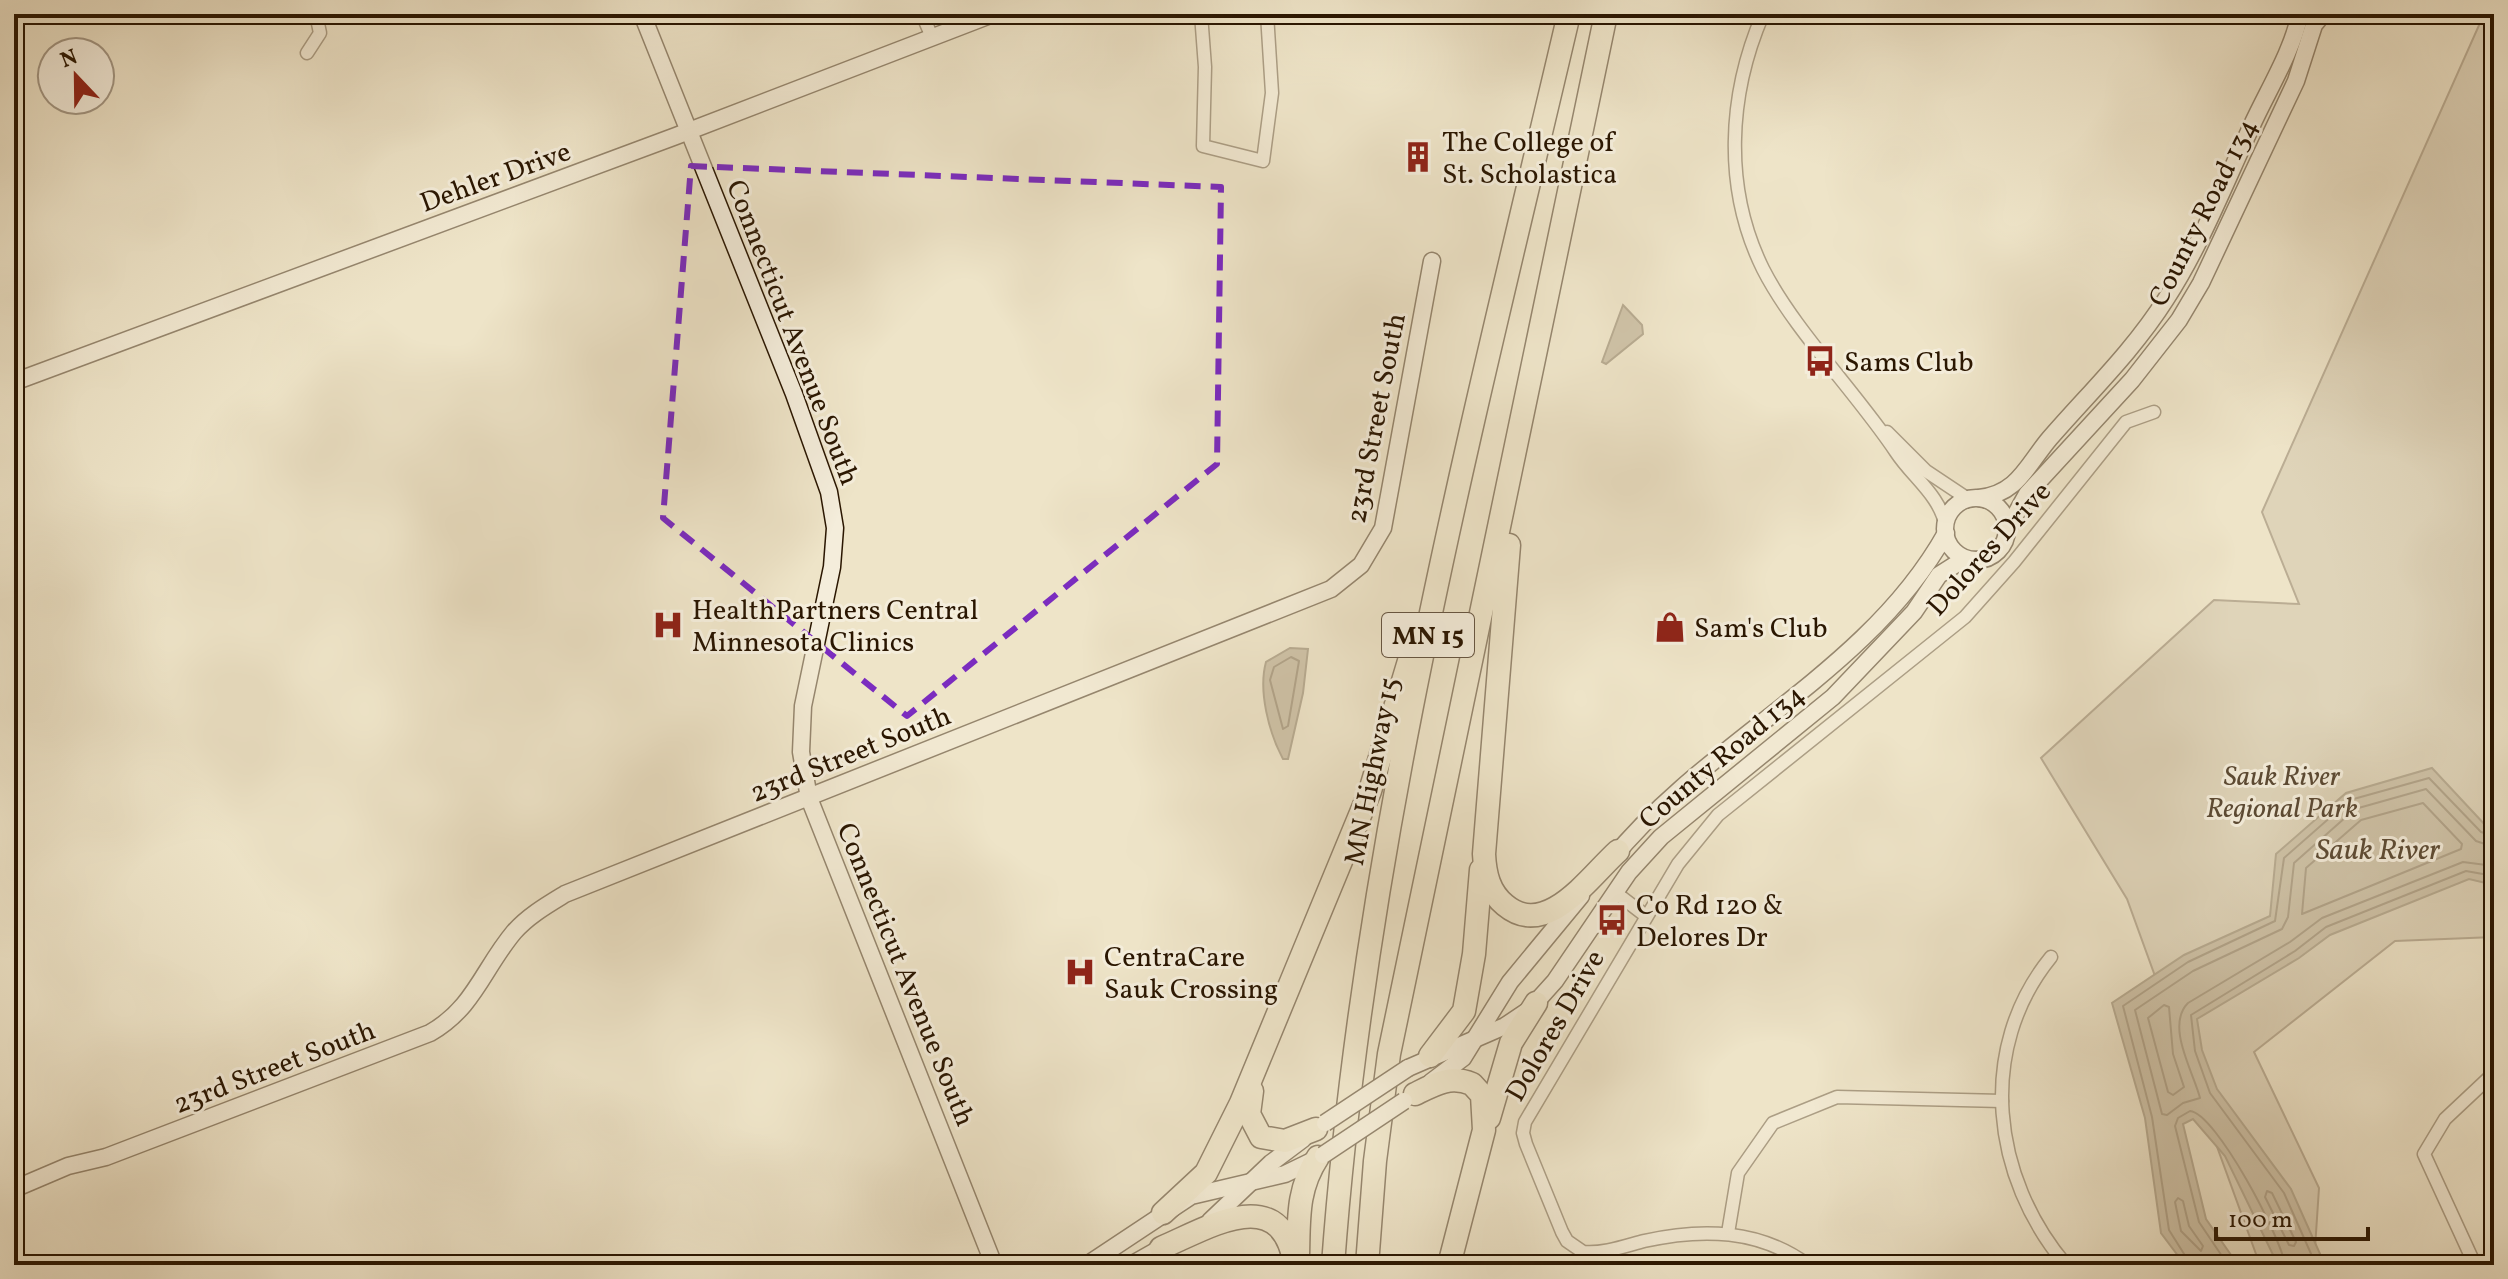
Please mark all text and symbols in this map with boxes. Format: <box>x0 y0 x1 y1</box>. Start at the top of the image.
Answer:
north arrow <box>36 36 116 116</box>
text: N <box>56 42 83 77</box>
street label: County Road 134 <box>2140 112 2268 314</box>
place label: The College of St. Scholastica <box>1442 124 1617 195</box>
street label: Dehler Drive <box>415 133 577 224</box>
building icon: The College of St. Scholastica <box>1401 140 1435 174</box>
street label: Connecticut Avenue South <box>715 175 868 491</box>
street label: 23rd Street South <box>1338 310 1417 527</box>
bus stop icon: Sams Club <box>1803 344 1837 378</box>
place label: Sams Club <box>1844 344 1974 383</box>
street label: Dolores Drive <box>1919 474 2061 626</box>
place label: HealthPartners Central Minnesota Clinics <box>692 592 978 663</box>
hospital icon: HealthPartners Central Minnesota Clinics <box>651 608 685 642</box>
shop icon: Sam's Club <box>1653 610 1687 644</box>
place label: Sam's Club <box>1694 610 1828 649</box>
road number: MN 15 <box>1382 613 1474 657</box>
street label: MN Highway 15 <box>1336 674 1411 869</box>
street label: County Road 134 <box>1631 677 1814 839</box>
street label: 23rd Street South <box>745 697 957 813</box>
park label: Sauk River Regional Park <box>2206 758 2358 829</box>
street label: Connecticut Avenue South <box>826 817 983 1133</box>
water label: Sauk River <box>2316 830 2441 872</box>
place label: Co Rd 120 & Delores Dr <box>1636 887 1784 958</box>
bus stop icon: Co Rd 120 & Delores Dr <box>1595 903 1629 937</box>
place label: CentraCare Sauk Crossing <box>1104 939 1278 1010</box>
street label: Dolores Drive <box>1497 943 1615 1109</box>
hospital icon: CentraCare Sauk Crossing <box>1063 955 1097 989</box>
street label: 23rd Street South <box>168 1012 381 1125</box>
scale bar <box>2216 1191 2368 1241</box>
text: 100 m <box>2228 1204 2293 1238</box>

